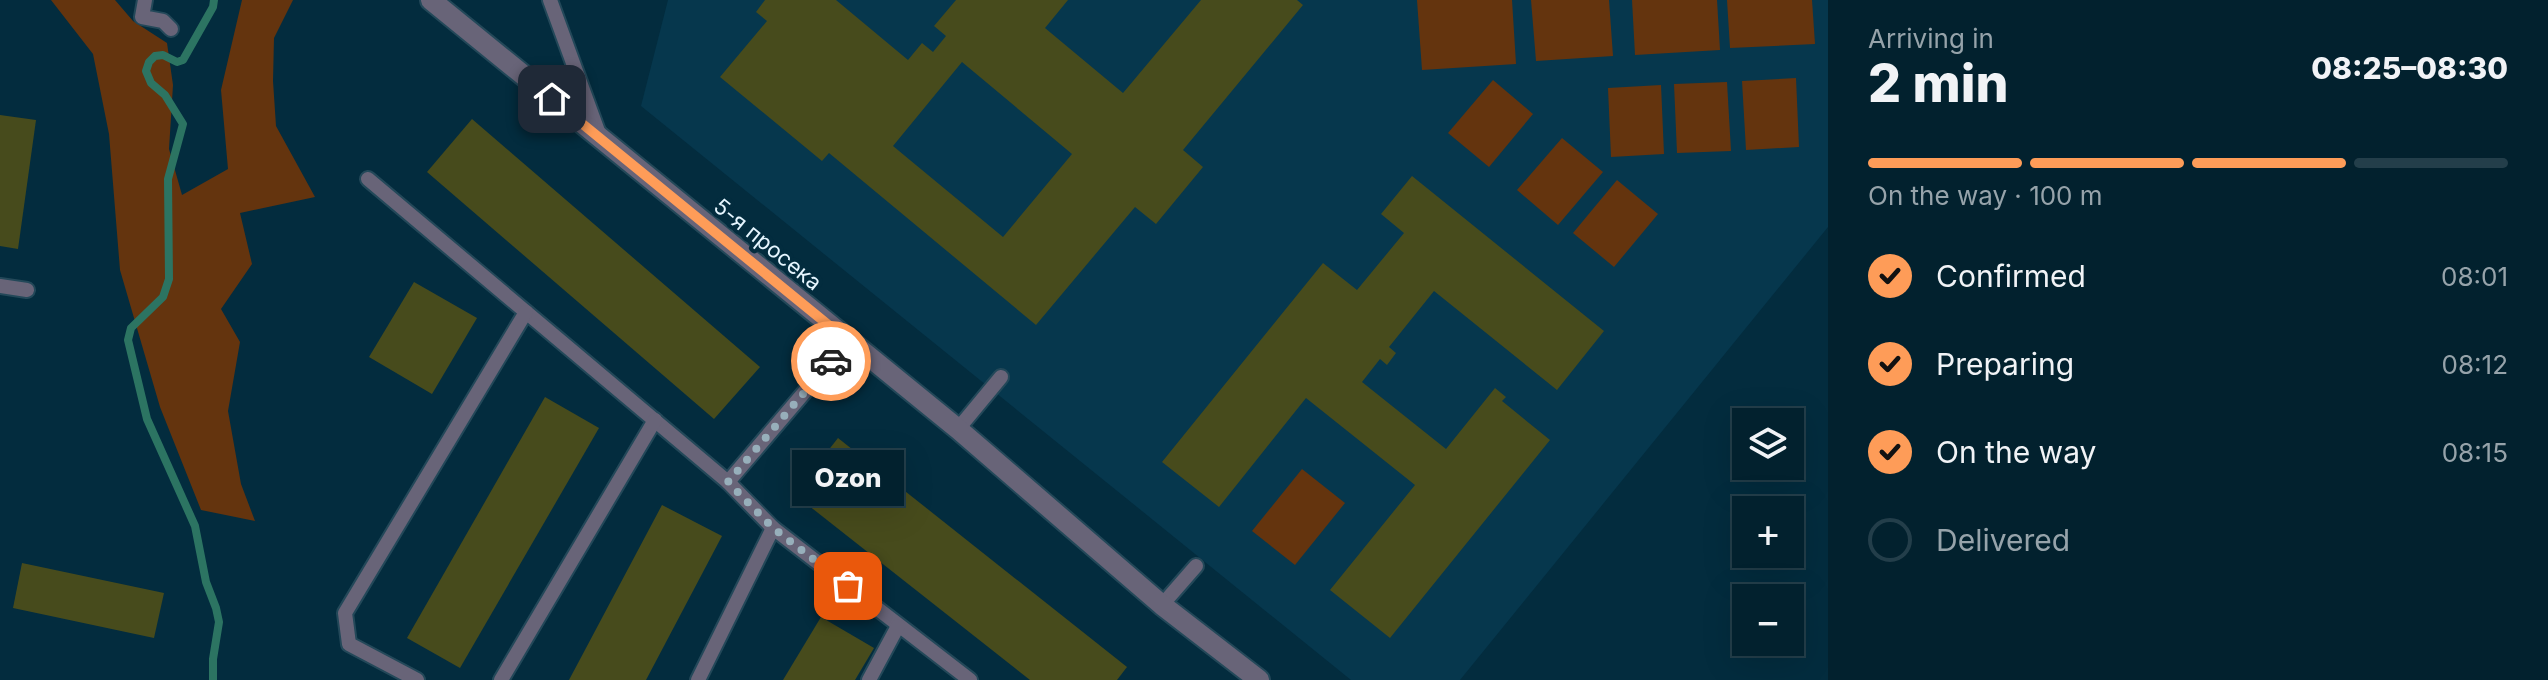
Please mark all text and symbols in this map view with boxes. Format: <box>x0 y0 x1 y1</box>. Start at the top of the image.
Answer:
text: Arriving in <box>1868 23 1994 54</box>
text: 08:25–08:30 <box>2311 50 2508 86</box>
text: 2 min <box>1868 52 2009 115</box>
pin <box>518 65 586 133</box>
icon: home <box>530 77 574 121</box>
text: On the way · 100 m <box>1868 180 2103 211</box>
street label: 5-я просека <box>709 193 827 295</box>
icon: check <box>1868 254 1912 298</box>
text: Confirmed <box>1936 258 2086 294</box>
text: 08:01 <box>2441 261 2508 292</box>
courier <box>791 321 871 401</box>
icon: car <box>809 339 853 383</box>
icon: check <box>1868 342 1912 386</box>
text: Preparing <box>1936 346 2074 382</box>
text: 08:12 <box>2442 349 2508 380</box>
map controls <box>1732 408 1804 656</box>
button: layers <box>1732 408 1804 480</box>
icon: check <box>1868 430 1912 474</box>
text: On the way <box>1936 434 2096 470</box>
text: 08:15 <box>2442 437 2508 468</box>
callout: Ozon <box>792 450 904 506</box>
text: Ozon <box>814 462 882 493</box>
button: + <box>1732 496 1804 568</box>
text: Delivered <box>1936 522 2070 558</box>
pin <box>814 552 882 620</box>
icon: bag <box>826 564 870 608</box>
button: − <box>1732 584 1804 656</box>

